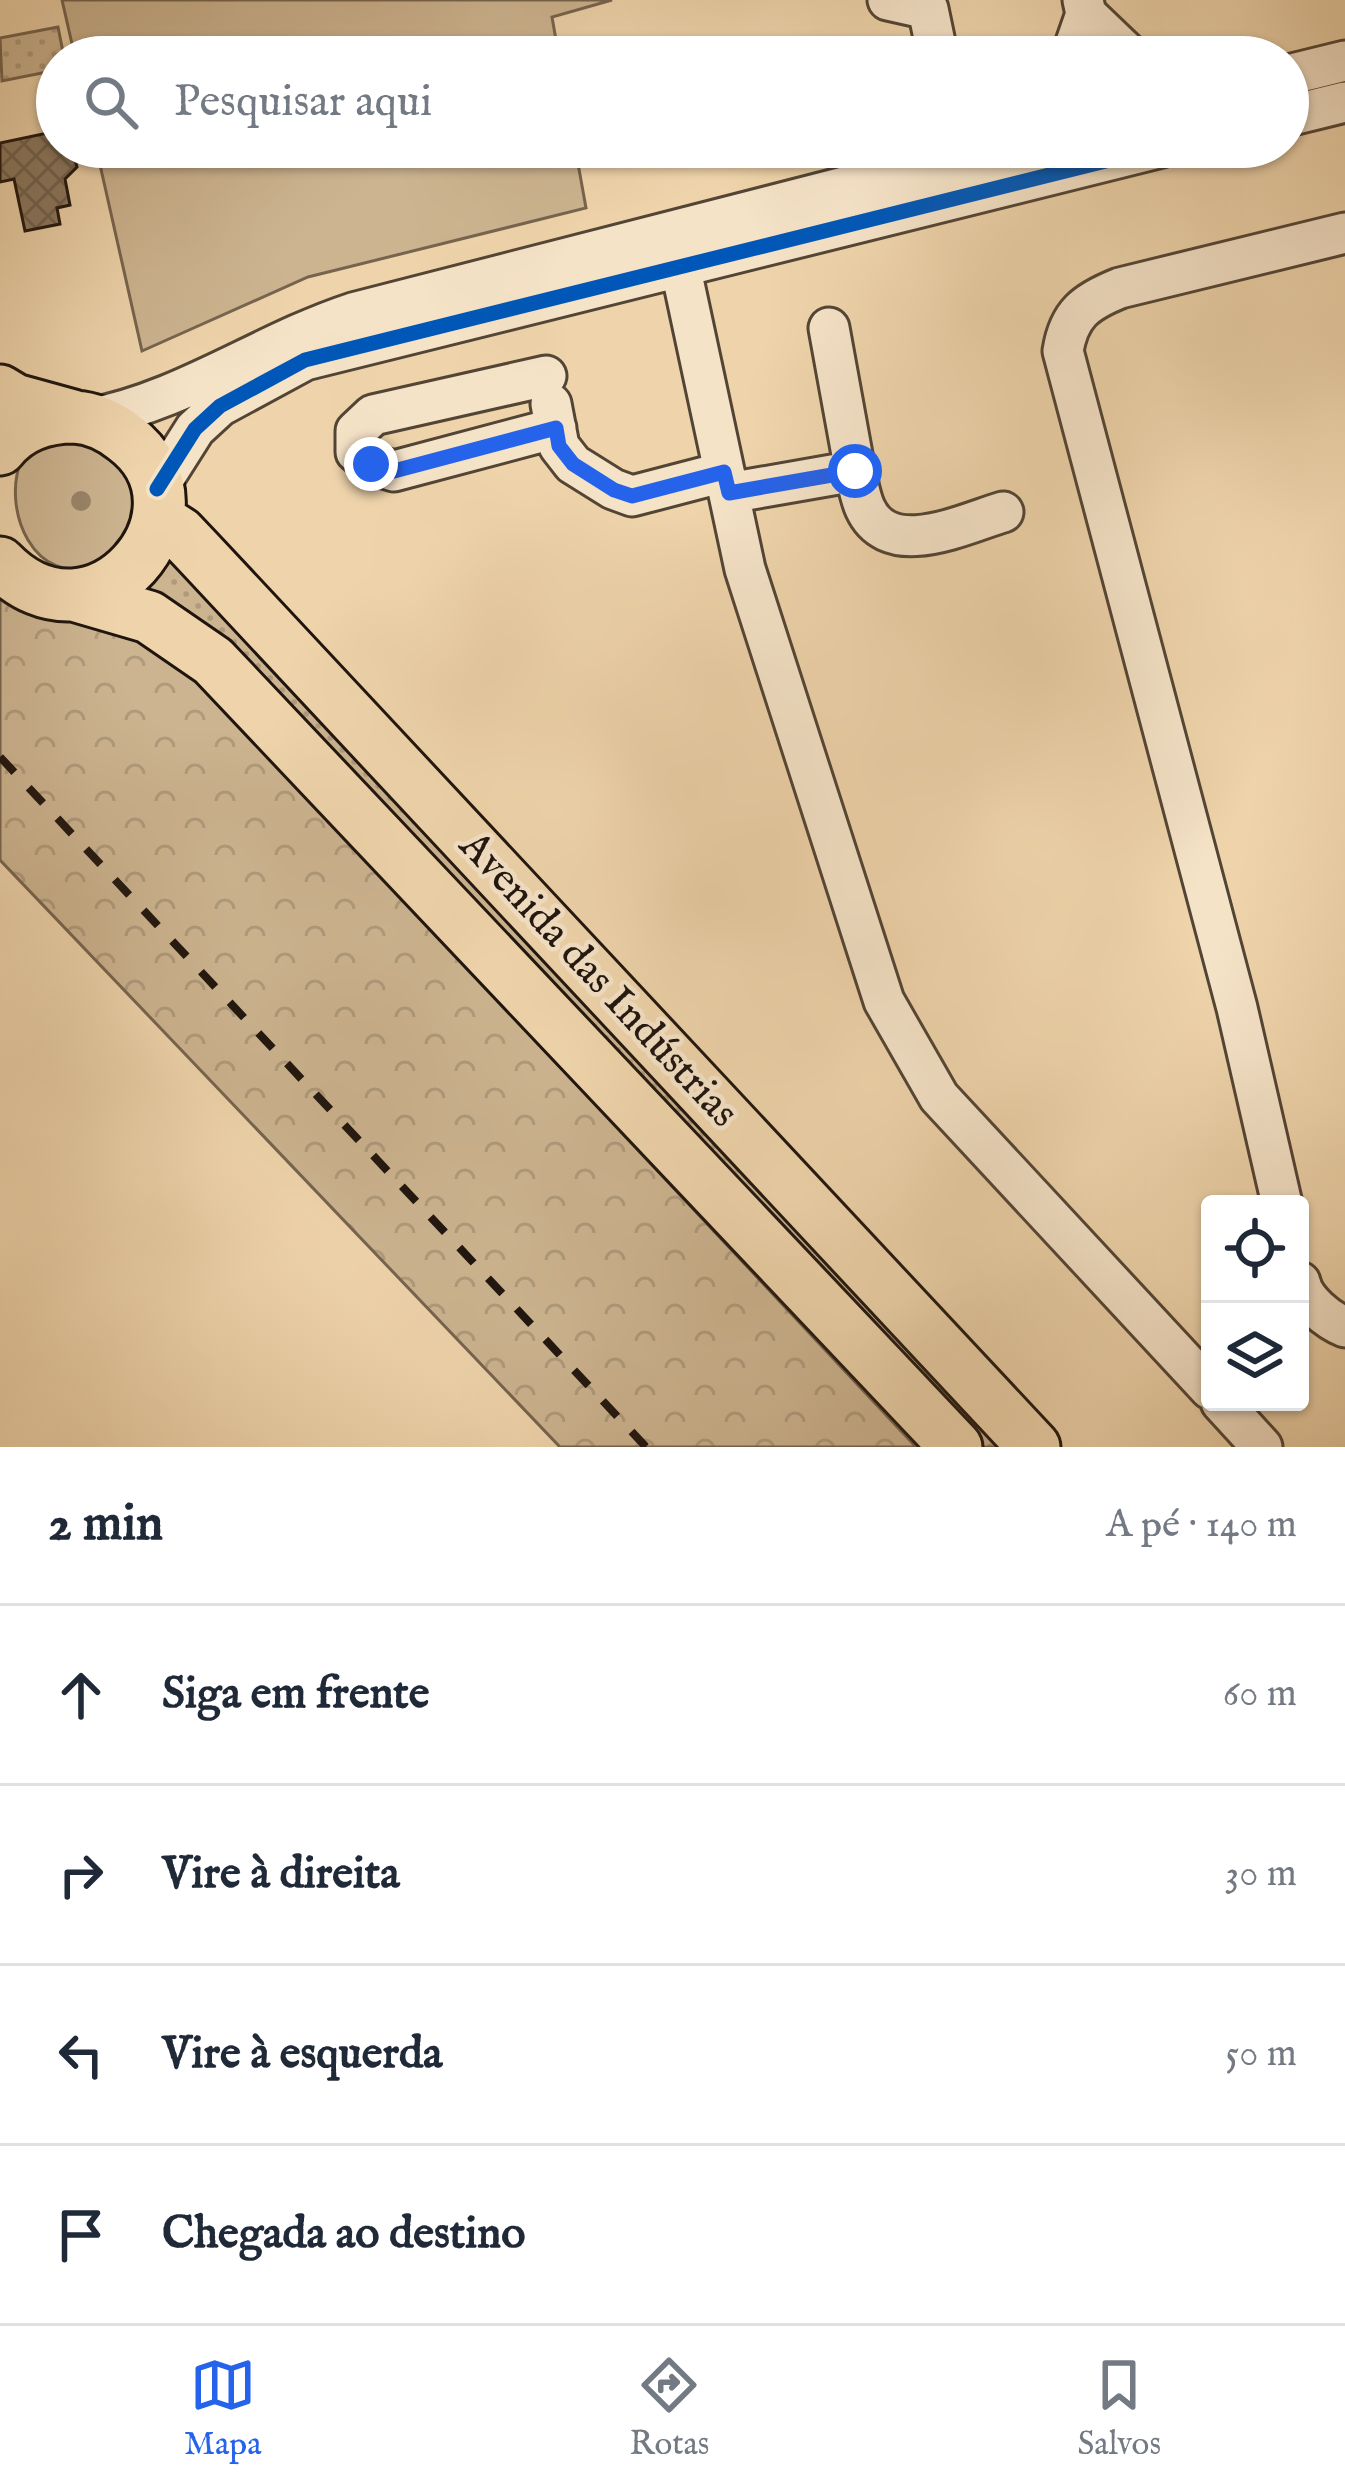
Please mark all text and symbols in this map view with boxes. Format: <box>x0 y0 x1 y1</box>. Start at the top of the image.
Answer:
search box <box>36 36 1309 168</box>
icon: search <box>78 69 144 135</box>
text: Pesquisar aqui <box>174 74 432 131</box>
route end <box>344 437 398 491</box>
route start <box>828 444 882 498</box>
street label: Avenida das Indústrias <box>446 820 749 1139</box>
map controls <box>1201 1195 1309 1411</box>
button: locate <box>1201 1195 1309 1303</box>
button: layers <box>1201 1303 1309 1411</box>
text: 2 min <box>48 1493 163 1558</box>
text: A pé · 140 m <box>1106 1501 1297 1550</box>
icon: ahead <box>48 1662 114 1728</box>
text: Siga em frente <box>162 1666 429 1723</box>
text: 60 m <box>1223 1670 1297 1719</box>
icon: right <box>48 1842 114 1908</box>
text: Vire à direita <box>162 1846 400 1903</box>
text: 30 m <box>1225 1850 1297 1899</box>
icon: left <box>48 2022 114 2088</box>
text: Vire à esquerda <box>162 2026 442 2083</box>
text: 50 m <box>1225 2030 1297 2079</box>
icon: arrive <box>48 2202 114 2268</box>
text: Chegada ao destino <box>162 2206 525 2263</box>
tab: Mapa <box>184 2352 261 2466</box>
tab: Rotas <box>630 2352 709 2466</box>
tab: Salvos <box>1077 2352 1161 2466</box>

